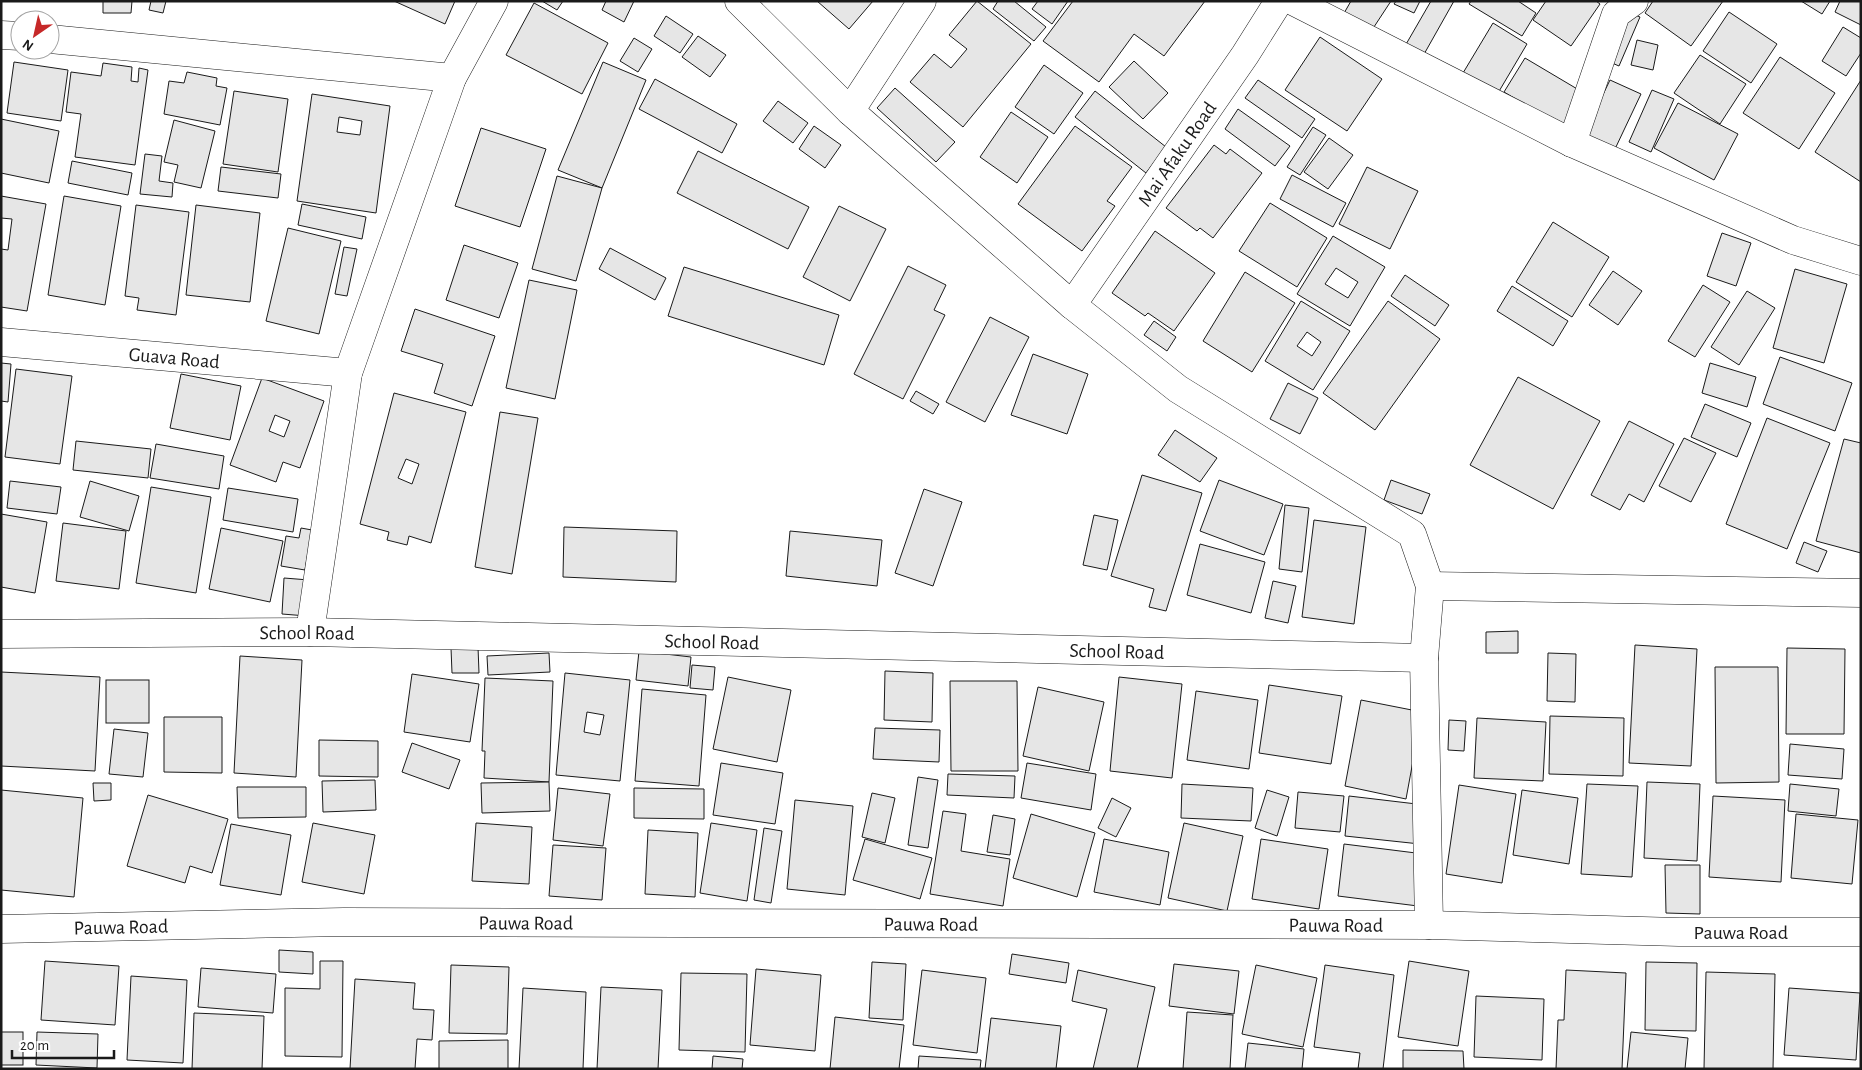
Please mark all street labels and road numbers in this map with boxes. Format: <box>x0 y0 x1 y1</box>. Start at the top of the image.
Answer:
street label: Mai Afaku Road <box>1135 98 1221 210</box>
street label: Guava Road <box>128 344 221 373</box>
street label: School Road <box>259 623 355 644</box>
street label: School Road <box>664 631 760 653</box>
street label: School Road <box>1069 641 1164 663</box>
street label: Pauwa Road <box>479 913 573 934</box>
street label: Pauwa Road <box>884 914 978 935</box>
street label: Pauwa Road <box>1289 916 1383 936</box>
street label: Pauwa Road <box>73 917 169 939</box>
street label: Pauwa Road <box>1693 923 1788 943</box>

